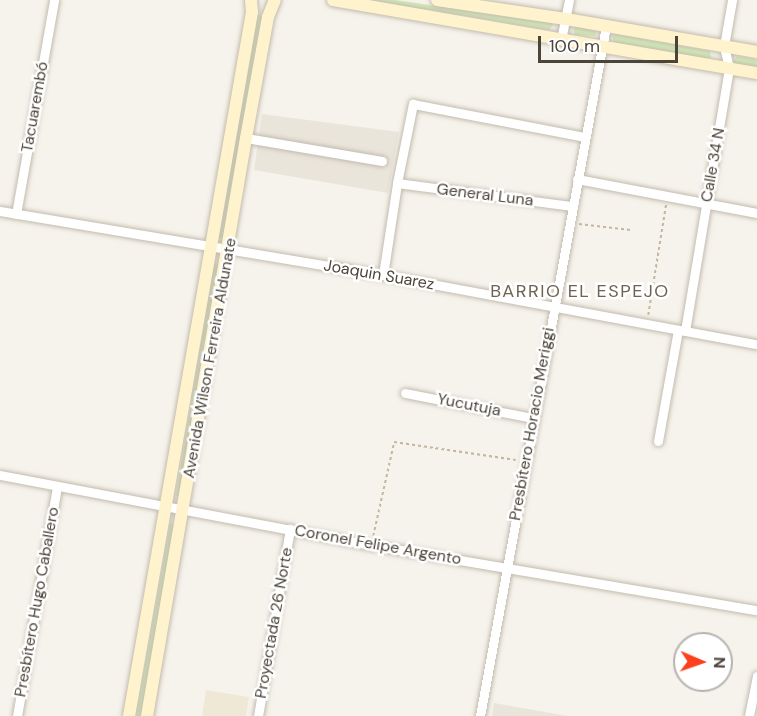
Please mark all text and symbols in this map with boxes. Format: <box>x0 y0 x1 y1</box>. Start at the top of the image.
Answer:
scale bar <box>541 24 680 62</box>
text: 100 m <box>549 34 600 58</box>
street label: Tacuarembó <box>18 60 52 154</box>
street label: Calle 34 N <box>697 126 729 204</box>
street label: General Luna <box>435 180 535 210</box>
street label: Avenida Wilson Ferreira Aldunate <box>179 236 241 480</box>
street label: Joaquin Suarez <box>322 256 436 294</box>
district label: BARRIO EL ESPEJO <box>490 280 670 302</box>
street label: Presbítero Horacio Meriggi <box>506 326 558 522</box>
street label: Yucutuja <box>436 389 502 421</box>
street label: Presbítero Hugo Caballero <box>11 505 63 699</box>
street label: Coronel Felipe Argento <box>293 521 463 569</box>
street label: Proyectada 26 Norte <box>251 546 297 700</box>
north arrow <box>673 632 733 692</box>
text: N <box>709 656 730 669</box>

